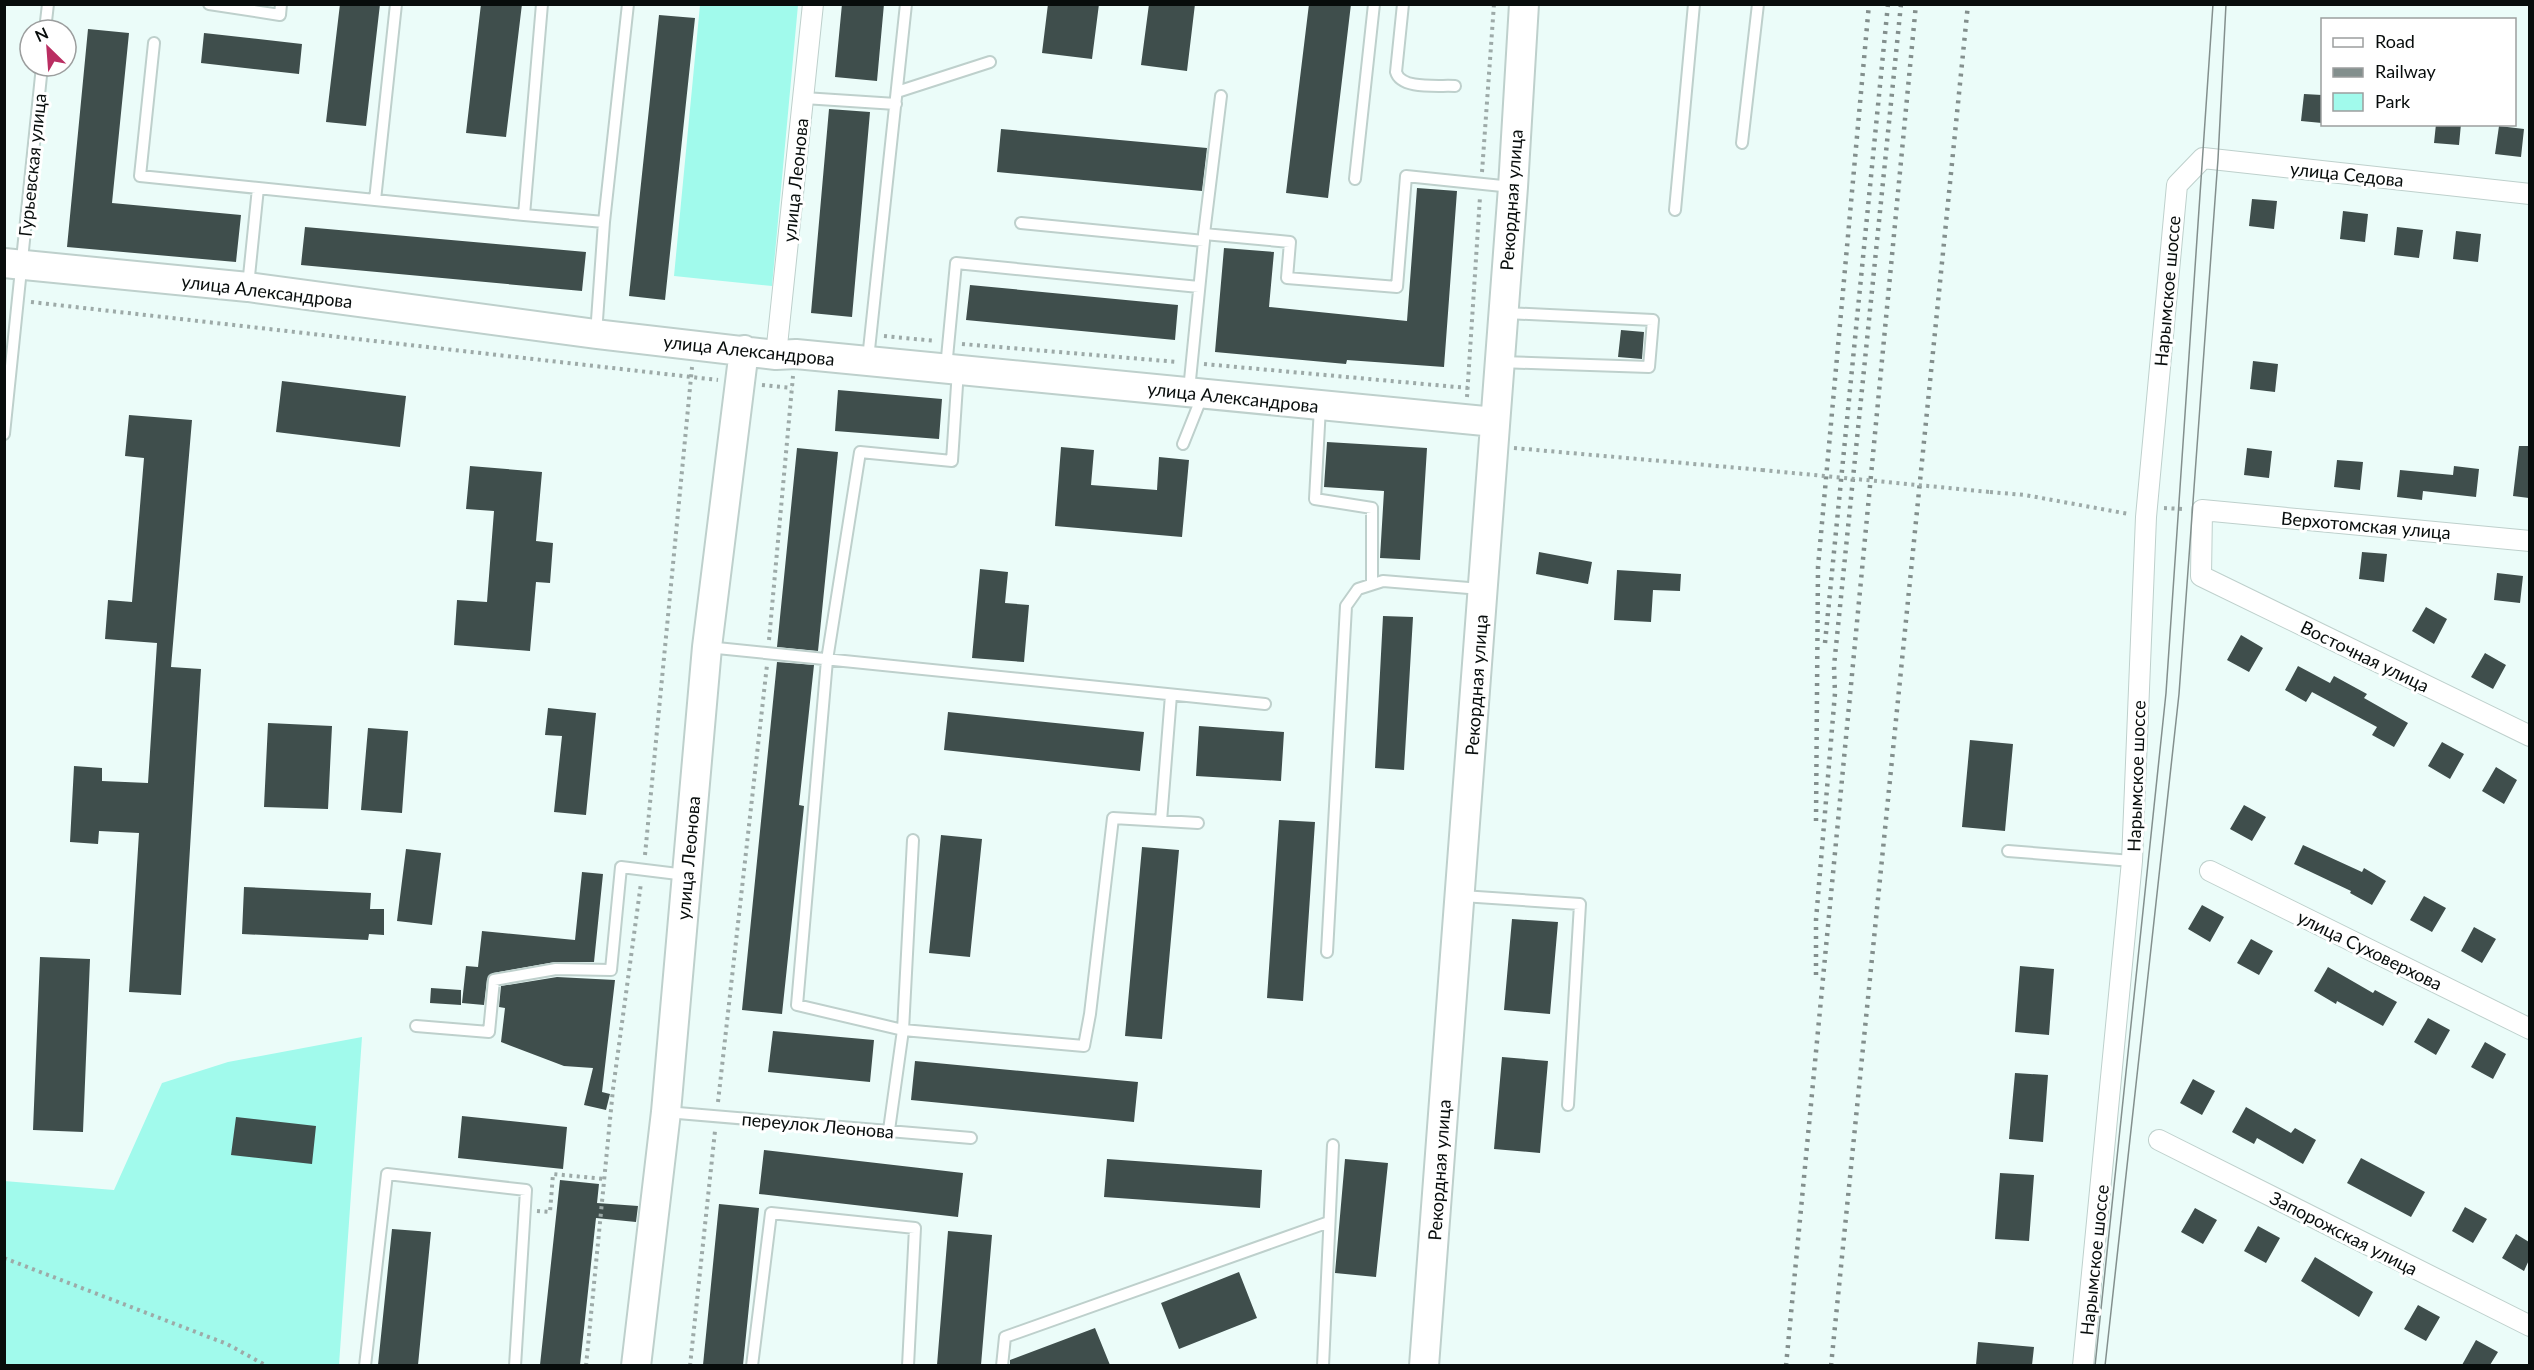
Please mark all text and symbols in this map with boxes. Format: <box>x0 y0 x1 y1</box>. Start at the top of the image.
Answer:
north arrow <box>18 18 78 78</box>
legend <box>2321 18 2516 126</box>
text: N <box>32 23 51 45</box>
text: Road <box>2375 30 2415 52</box>
text: Railway <box>2375 60 2436 82</box>
text: Park <box>2375 90 2411 112</box>
street label: Гурьевская улица <box>14 92 50 238</box>
street label: улица Леонова <box>778 117 812 243</box>
street label: Рекордная улица <box>1495 129 1527 271</box>
street label: улица Седова <box>2289 157 2405 191</box>
street label: Нарымское шоссе <box>2149 215 2185 367</box>
street label: улица Александрова <box>180 270 354 312</box>
street label: улица Александрова <box>662 330 836 370</box>
street label: улица Александрова <box>1146 377 1320 417</box>
street label: Верхотомская улица <box>2280 507 2452 543</box>
street label: Рекордная улица <box>1460 614 1492 756</box>
street label: Восточная улица <box>2297 615 2433 697</box>
street label: Нарымское шоссе <box>2122 700 2150 852</box>
street label: улица Леонова <box>672 795 704 921</box>
street label: улица Суховерхова <box>2294 905 2446 995</box>
street label: Рекордная улица <box>1423 1099 1455 1241</box>
street label: переулок Леонова <box>741 1107 895 1143</box>
street label: Нарымское шоссе <box>2075 1184 2113 1336</box>
street label: Запорожская улица <box>2267 1186 2421 1280</box>

